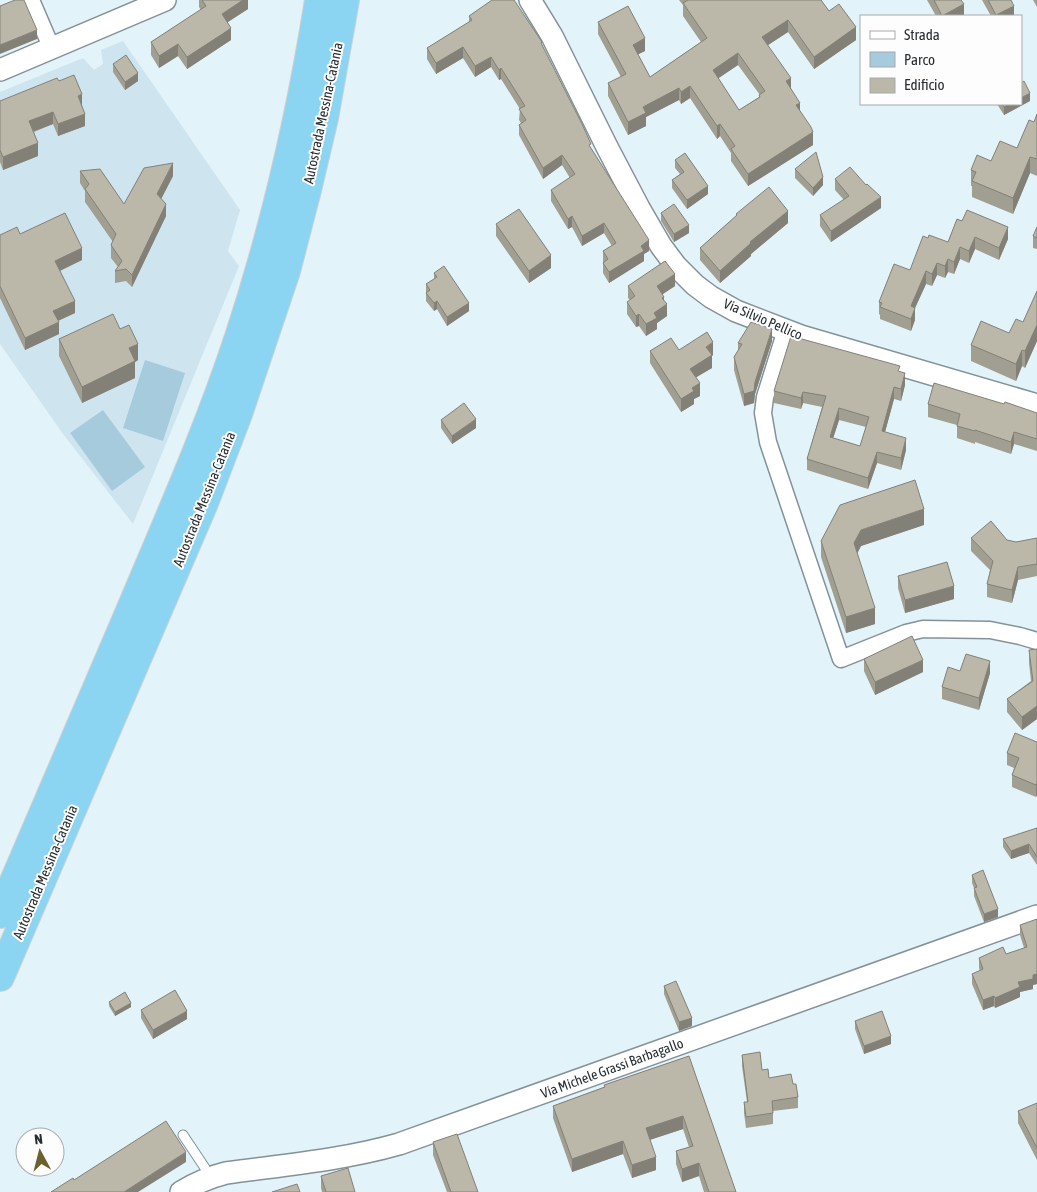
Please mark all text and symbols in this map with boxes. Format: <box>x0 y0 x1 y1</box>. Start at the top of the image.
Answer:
legend <box>860 15 1022 105</box>
text: Strada <box>904 26 940 43</box>
street label: Autostrada Messina-Catania <box>300 41 346 185</box>
text: Parco <box>904 51 935 68</box>
text: Edificio <box>904 76 945 93</box>
street label: Via Silvio Pellico <box>721 295 805 343</box>
street label: Autostrada Messina-Catania <box>170 429 238 569</box>
street label: Autostrada Messina-Catania <box>10 803 80 941</box>
street label: Via Michele Grassi Barbagallo <box>538 1035 686 1101</box>
north arrow <box>15 1127 65 1177</box>
text: N <box>33 1131 43 1148</box>

